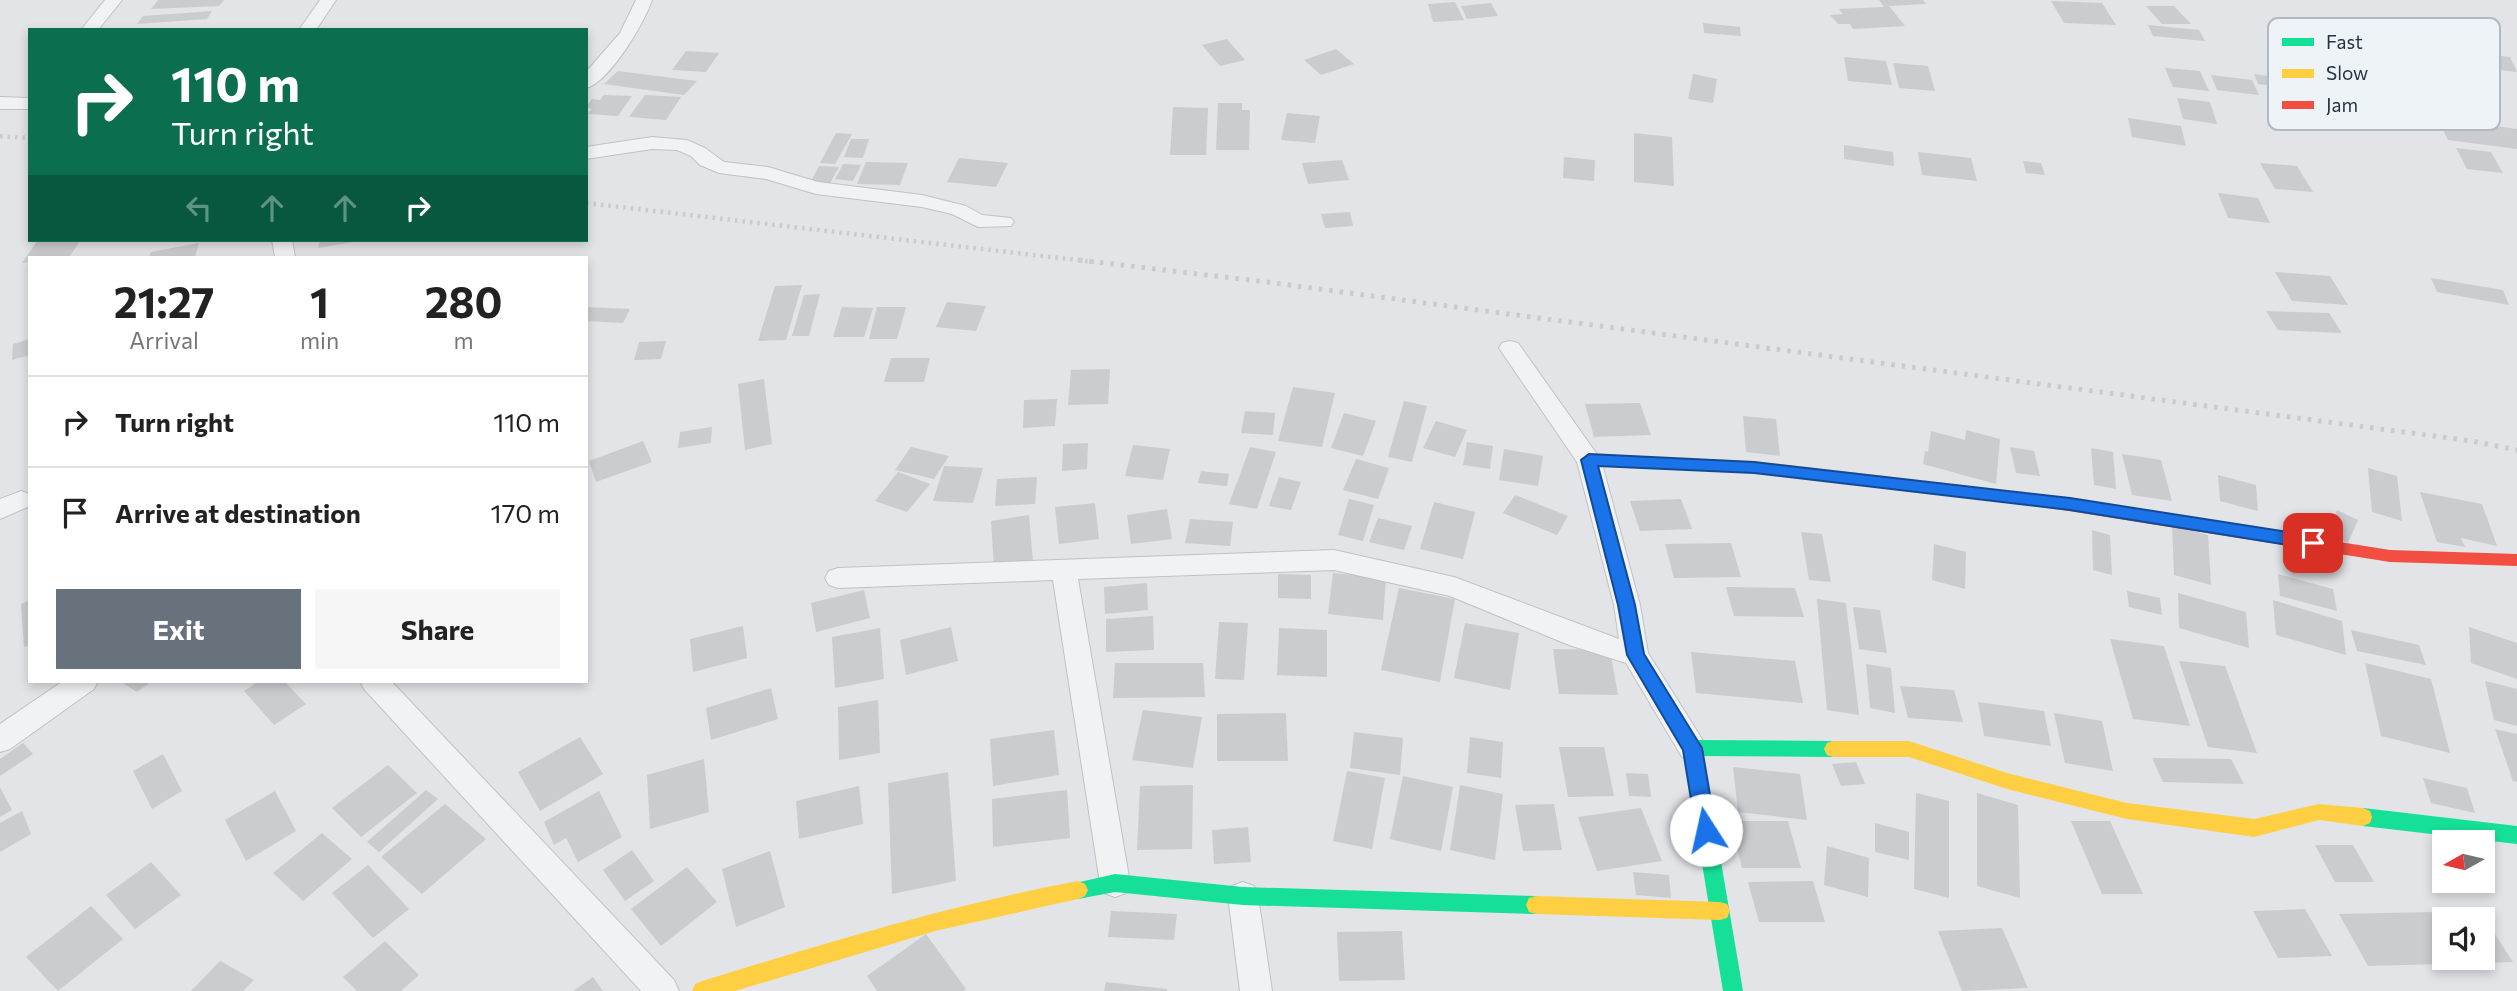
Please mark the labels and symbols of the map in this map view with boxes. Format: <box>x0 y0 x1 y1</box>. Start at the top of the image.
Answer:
legend <box>2268 18 2500 130</box>
text: Fast <box>2326 30 2363 53</box>
text: Slow <box>2326 61 2368 84</box>
text: Jam <box>2326 93 2358 116</box>
pin <box>2283 513 2343 573</box>
position arrow <box>1669 793 1743 867</box>
north arrow <box>2432 830 2496 892</box>

